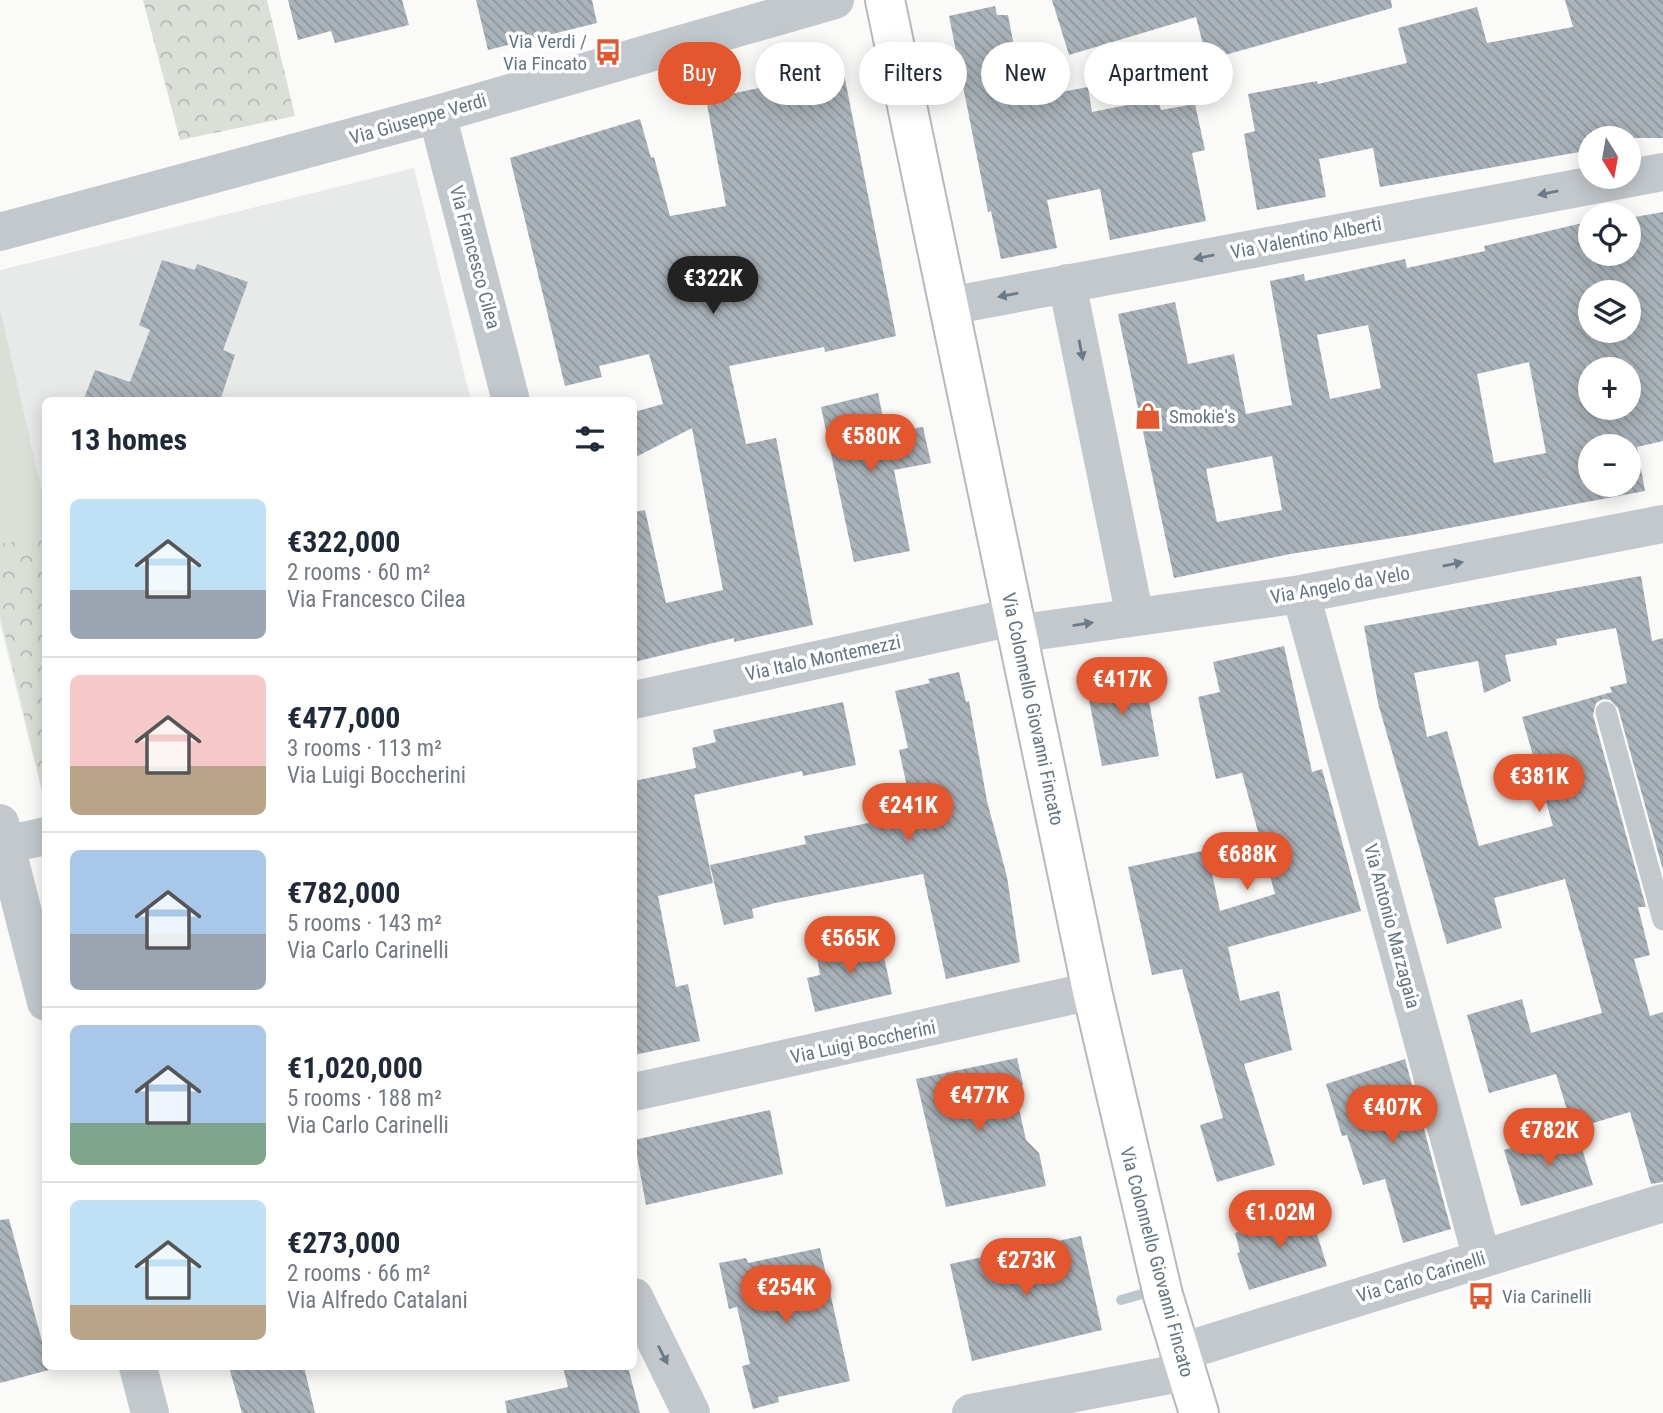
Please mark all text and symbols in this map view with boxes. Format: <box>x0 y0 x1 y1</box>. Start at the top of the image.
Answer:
place label: Via Verdi / Via Fincato <box>503 30 587 75</box>
bus stop icon: Via Verdi / Via Fincato <box>593 37 623 67</box>
chip: Buy <box>658 42 741 105</box>
chip: Rent <box>755 42 845 105</box>
chip: Filters <box>859 42 967 105</box>
chip: New <box>981 42 1070 105</box>
chip: Apartment <box>1084 42 1233 105</box>
street label: Via Giuseppe Verdi <box>347 88 489 150</box>
north arrow <box>1578 126 1642 189</box>
map controls <box>1578 126 1641 497</box>
street label: Via Francesco Cilea <box>445 183 505 331</box>
one-way arrow <box>1537 188 1559 199</box>
button: locate <box>1578 203 1641 266</box>
street label: Via Valentino Alberti <box>1229 212 1383 264</box>
one-way arrow <box>1193 252 1215 263</box>
pin: €322K <box>664 256 762 316</box>
text: €322K <box>683 265 743 292</box>
button: layers <box>1578 280 1641 343</box>
one-way arrow <box>997 289 1019 300</box>
one-way arrow <box>1075 339 1086 361</box>
button: + <box>1578 357 1641 420</box>
shop icon: Smokie's <box>1133 401 1163 431</box>
place label: Smokie's <box>1169 405 1236 428</box>
pin: €580K <box>822 414 920 474</box>
icon: filters <box>571 420 609 458</box>
text: 13 homes <box>70 422 187 457</box>
text: €580K <box>841 423 901 450</box>
button: − <box>1578 434 1641 497</box>
text: €322,000 <box>287 524 400 559</box>
icon: home <box>126 527 210 611</box>
text: 2 rooms · 60 m² <box>287 559 430 586</box>
one-way arrow <box>1442 559 1464 570</box>
street label: Via Angelo da Velo <box>1269 561 1411 609</box>
text: Via Francesco Cilea <box>287 586 466 613</box>
street label: Via Colonnello Giovanni Fincato <box>997 591 1069 827</box>
one-way arrow <box>1072 619 1094 630</box>
street label: Via Italo Montemezzi <box>743 630 903 686</box>
pin: €417K <box>1073 658 1171 717</box>
text: €417K <box>1092 666 1152 693</box>
text: €477,000 <box>287 700 400 735</box>
icon: home <box>126 703 210 787</box>
text: 3 rooms · 113 m² <box>287 735 442 762</box>
pin: €381K <box>1490 754 1588 814</box>
text: Via Luigi Boccherini <box>287 762 466 789</box>
text: €381K <box>1509 763 1569 790</box>
pin: €241K <box>859 784 957 843</box>
text: €241K <box>878 792 938 819</box>
pin: €688K <box>1198 832 1296 892</box>
text: €688K <box>1217 841 1277 868</box>
street label: Via Antonio Marzagaia <box>1359 841 1425 1011</box>
text: €782,000 <box>287 875 400 910</box>
icon: home <box>126 878 210 962</box>
text: 5 rooms · 143 m² <box>287 910 442 937</box>
pin: €565K <box>801 916 899 976</box>
text: €565K <box>820 925 880 952</box>
text: Via Carlo Carinelli <box>287 937 449 964</box>
street label: Via Luigi Boccherini <box>788 1015 938 1069</box>
text: €1,020,000 <box>287 1050 423 1085</box>
icon: home <box>126 1053 210 1137</box>
pin: €477K <box>930 1074 1028 1133</box>
text: €477K <box>949 1082 1009 1109</box>
text: 5 rooms · 188 m² <box>287 1085 442 1112</box>
pin: €407K <box>1343 1086 1441 1145</box>
text: €407K <box>1362 1094 1422 1121</box>
pin: €782K <box>1500 1108 1598 1168</box>
text: Via Carlo Carinelli <box>287 1112 449 1139</box>
text: €782K <box>1519 1117 1579 1144</box>
street label: Via Colonnello Giovanni Fincato <box>1115 1144 1199 1380</box>
pin: €1.02M <box>1223 1190 1337 1250</box>
text: €1.02M <box>1245 1199 1315 1226</box>
text: €273,000 <box>287 1225 400 1260</box>
icon: home <box>126 1228 210 1312</box>
pin: €273K <box>977 1238 1075 1298</box>
street label: Via Carlo Carinelli <box>1354 1246 1488 1308</box>
text: €273K <box>996 1247 1056 1274</box>
text: 2 rooms · 66 m² <box>287 1260 430 1287</box>
pin: €254K <box>737 1266 835 1325</box>
text: €254K <box>756 1274 816 1301</box>
bus stop icon: Via Carinelli <box>1466 1281 1496 1311</box>
place label: Via Carinelli <box>1502 1285 1592 1308</box>
text: Via Alfredo Catalani <box>287 1287 468 1314</box>
one-way arrow <box>657 1345 668 1365</box>

